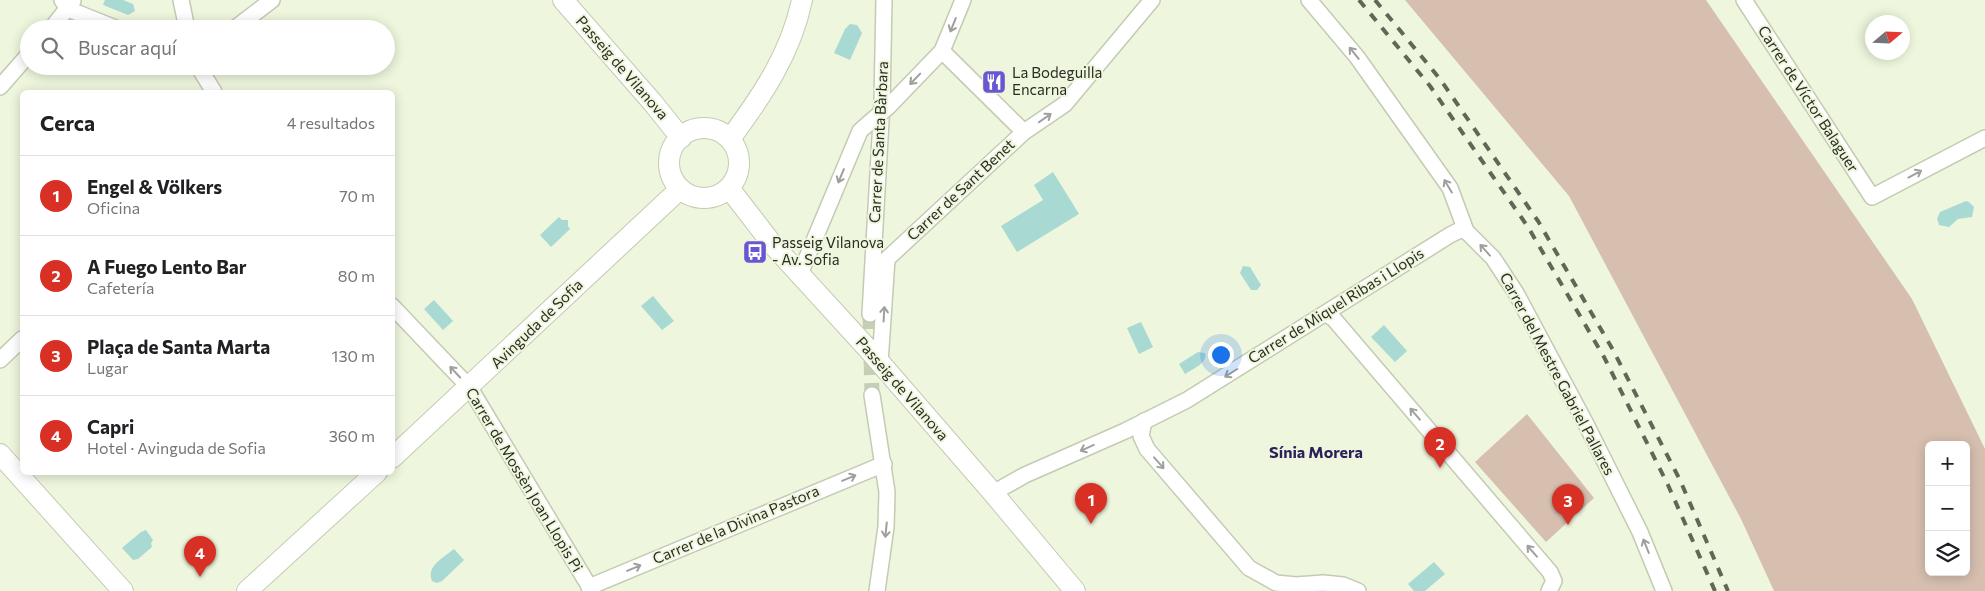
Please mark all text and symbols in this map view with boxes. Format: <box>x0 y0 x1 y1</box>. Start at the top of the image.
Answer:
street label: Passeig de Vilanova <box>573 12 673 123</box>
north arrow <box>1865 15 1910 60</box>
one-way arrow <box>947 17 957 32</box>
search box <box>20 20 395 75</box>
street label: Carrer de Víctor Balaguer <box>1755 22 1863 175</box>
icon: search <box>38 34 66 62</box>
text: Buscar aquí <box>78 36 177 59</box>
one-way arrow <box>1349 47 1360 60</box>
street label: Carrer de Santa Bàrbara <box>865 61 891 223</box>
place label: La Bodeguilla Encarna <box>1012 63 1102 98</box>
restaurant icon: La Bodeguilla Encarna <box>981 69 1007 95</box>
one-way arrow <box>909 73 921 85</box>
text: Cerca <box>40 110 95 135</box>
text: 4 resultados <box>287 113 375 132</box>
one-way arrow <box>1038 113 1052 123</box>
street label: Carrer de Sant Benet <box>903 135 1018 244</box>
one-way arrow <box>836 168 846 183</box>
one-way arrow <box>1908 169 1922 179</box>
text: Engel & Völkers <box>87 175 222 198</box>
one-way arrow <box>1442 179 1452 193</box>
text: 1 <box>52 186 60 205</box>
text: 70 m <box>339 186 375 205</box>
text: Oficina <box>87 198 140 217</box>
place label: Passeig Vilanova - Av. Sofia <box>772 233 884 268</box>
bus stop icon: Passeig Vilanova - Av. Sofia <box>742 239 768 265</box>
street label: Carrer de Miquel Ribas i Llopis <box>1244 243 1427 367</box>
one-way arrow <box>1479 243 1491 256</box>
text: A Fuego Lento Bar <box>87 255 247 278</box>
text: 2 <box>51 266 61 285</box>
text: 80 m <box>338 266 375 285</box>
street label: Carrer del Mestre Gabriel Pallares <box>1497 269 1619 478</box>
street label: Avinguda de Sofia <box>487 275 586 372</box>
text: Cafetería <box>87 278 154 297</box>
one-way arrow <box>879 307 888 323</box>
street label: Passeig de Vilanova <box>853 333 953 444</box>
text: Plaça de Santa Marta <box>87 335 270 358</box>
your location <box>1208 342 1234 368</box>
text: 3 <box>51 346 61 365</box>
text: 130 m <box>332 346 375 365</box>
text: Lugar <box>87 358 128 377</box>
one-way arrow <box>449 365 461 378</box>
one-way arrow <box>1224 368 1238 378</box>
street label: Carrer de Mossèn Joan Llopis Pi <box>463 384 587 575</box>
one-way arrow <box>1409 408 1421 421</box>
text: Capri <box>87 415 134 438</box>
text: 4 <box>51 426 61 445</box>
text: 360 m <box>329 426 375 445</box>
pin: 2 <box>1424 427 1456 468</box>
text: Hotel · Avinguda de Sofia <box>87 438 266 457</box>
map controls <box>1925 441 1970 576</box>
button: + <box>1925 441 1970 486</box>
district label: Sínia Morera <box>1269 442 1363 461</box>
one-way arrow <box>1080 443 1095 453</box>
one-way arrow <box>1153 457 1165 470</box>
one-way arrow <box>841 473 856 483</box>
street label: Carrer de la Divina Pastora <box>650 481 822 567</box>
pin: 1 <box>1075 483 1107 524</box>
pin: 3 <box>1552 484 1584 525</box>
button: − <box>1925 486 1970 531</box>
one-way arrow <box>881 522 890 538</box>
button: layers <box>1925 531 1970 576</box>
pin: 4 <box>184 536 216 577</box>
one-way arrow <box>1640 539 1650 554</box>
one-way arrow <box>1527 544 1538 557</box>
one-way arrow <box>626 563 641 572</box>

